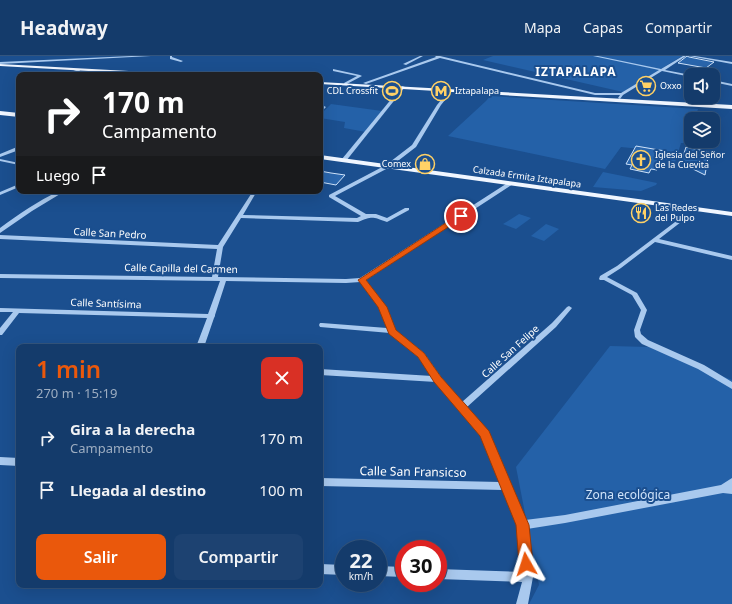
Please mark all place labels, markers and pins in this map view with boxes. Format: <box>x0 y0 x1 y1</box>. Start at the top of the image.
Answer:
supermarket icon: Oxxo <box>635 75 657 97</box>
place label: Oxxo <box>660 79 682 92</box>
sports icon: CDL Crossfit <box>381 80 403 102</box>
metro station icon: Iztapalapa <box>430 80 452 102</box>
place label: CDL Crossfit <box>327 84 379 97</box>
place label: Iztapalapa <box>455 84 499 97</box>
place label: Iglesia del Señor de la Cuevita <box>655 148 725 171</box>
church icon: Iglesia del Señor de la Cuevita <box>630 149 652 171</box>
shop icon: Comex <box>414 153 436 175</box>
place label: Comex <box>382 157 411 170</box>
pin <box>444 199 478 233</box>
place label: Las Redes del Pulpo <box>655 201 697 224</box>
restaurant icon: Las Redes del Pulpo <box>630 202 652 224</box>

